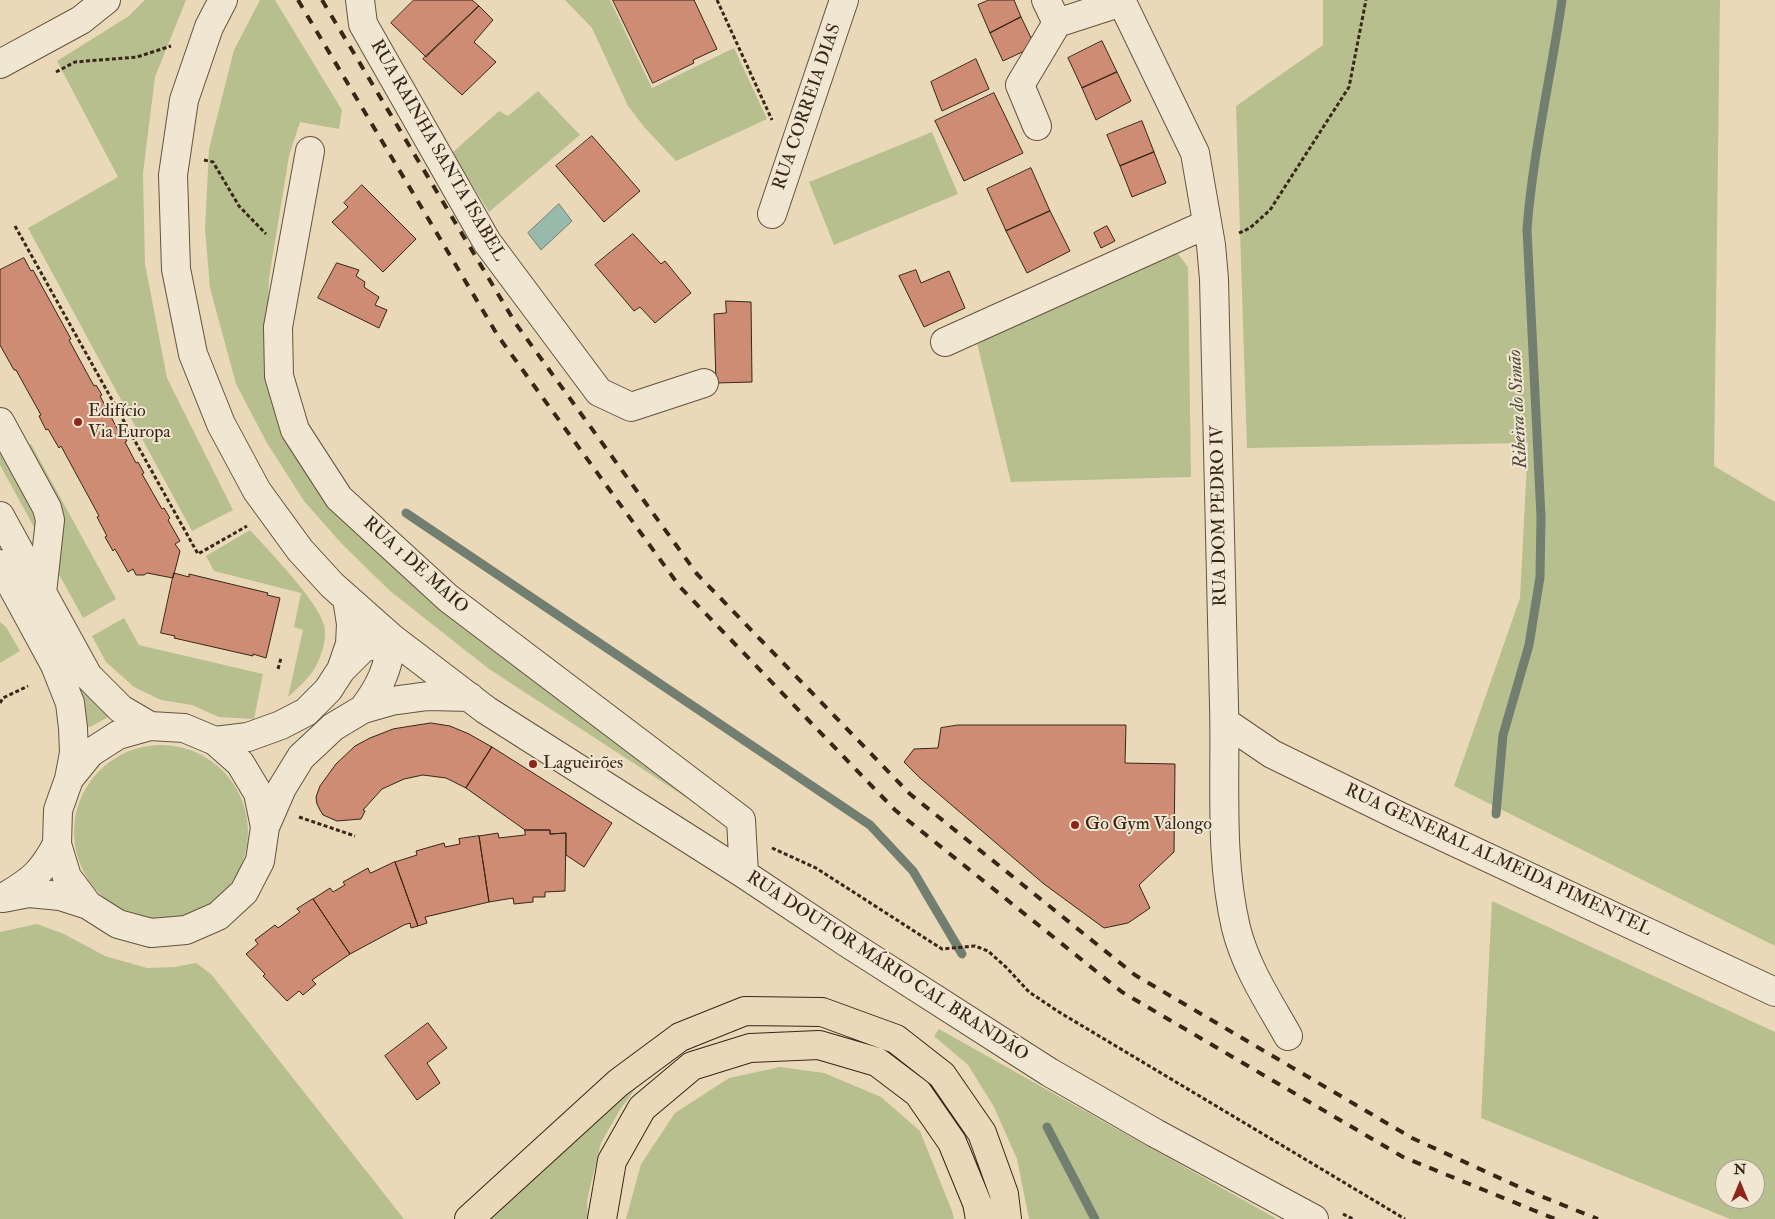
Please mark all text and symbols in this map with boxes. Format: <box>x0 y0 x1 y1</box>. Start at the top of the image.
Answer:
street label: RUA CORREIA DIAS <box>769 21 847 193</box>
street label: RUA RAINHA SANTA ISABEL <box>365 36 509 266</box>
water label: Ribeira do Simão <box>1504 349 1534 469</box>
place label: Edifício Via Europa <box>88 401 171 444</box>
marker: Edifício Via Europa <box>72 416 84 428</box>
street label: RUA DOM PEDRO IV <box>1208 425 1232 607</box>
street label: RUA 1 DE MAIO <box>358 513 472 619</box>
place label: Lagueirões <box>543 753 623 775</box>
marker: Lagueirões <box>527 758 539 770</box>
street label: RUA GENERAL ALMEIDA PIMENTEL <box>1341 780 1655 942</box>
place label: Go Gym Valongo <box>1085 814 1212 836</box>
marker: Go Gym Valongo <box>1069 819 1081 831</box>
street label: RUA DOUTOR MÁRIO CAL BRANDÃO <box>742 868 1032 1066</box>
north arrow <box>1715 1159 1765 1209</box>
text: N <box>1734 1161 1746 1178</box>

